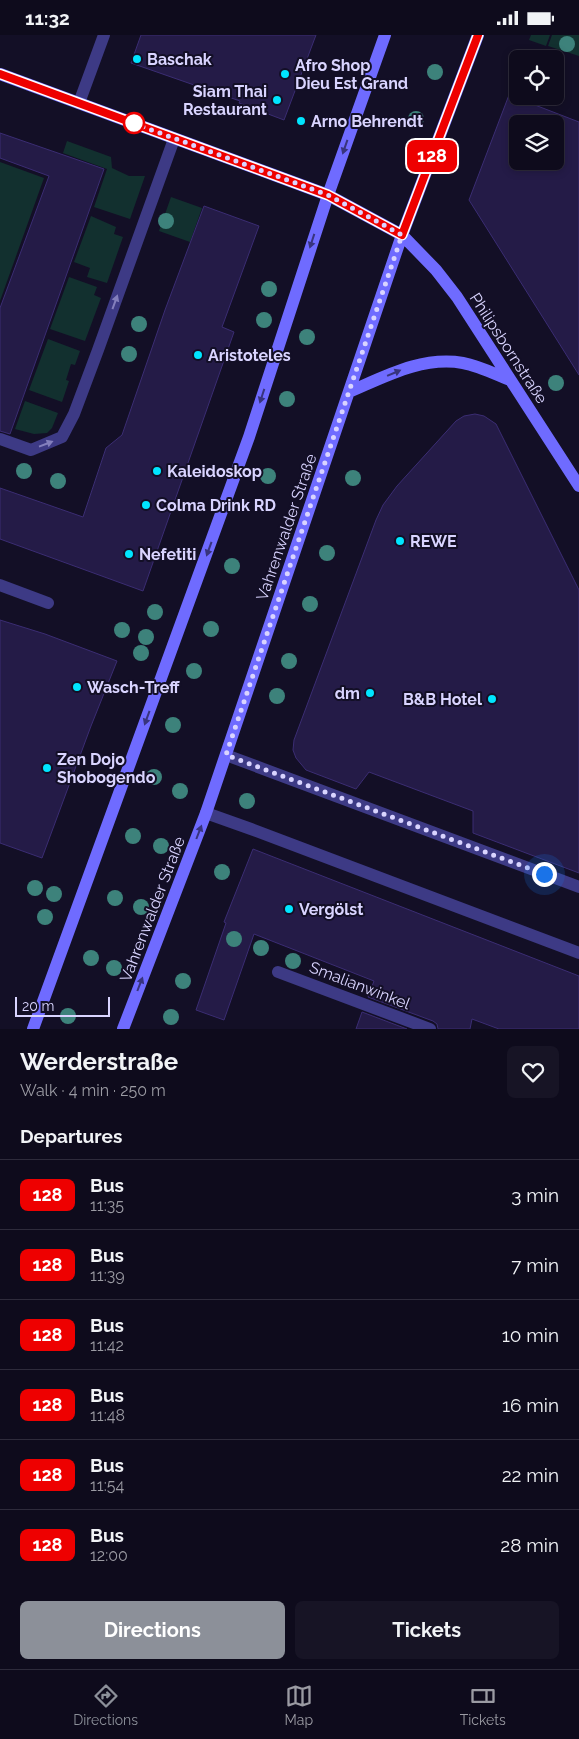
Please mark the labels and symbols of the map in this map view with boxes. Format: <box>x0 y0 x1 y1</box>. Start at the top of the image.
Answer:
place label: Baschak <box>147 50 212 69</box>
marker: Baschak <box>131 53 143 65</box>
place label: Afro Shop Dieu Est Grand <box>295 56 408 93</box>
marker: Afro Shop Dieu Est Grand <box>279 68 291 80</box>
place label: Siam Thai Restaurant <box>183 82 267 119</box>
marker: Siam Thai Restaurant <box>271 94 283 106</box>
unlabelled marker <box>123 112 145 134</box>
place label: Arno Behrendt <box>311 112 423 131</box>
marker: Arno Behrendt <box>295 115 307 127</box>
one-way arrow <box>341 140 349 155</box>
line badge: 128 <box>403 140 461 172</box>
one-way arrow <box>308 234 316 249</box>
street label: Philipsbornstraße <box>466 289 551 407</box>
one-way arrow <box>112 295 119 310</box>
place label: Aristoteles <box>208 346 291 365</box>
marker: Aristoteles <box>192 349 204 361</box>
one-way arrow <box>387 368 401 376</box>
one-way arrow <box>258 388 266 403</box>
one-way arrow <box>39 439 53 447</box>
street label: Vahrenwalder Straße <box>252 451 321 603</box>
place label: Kaleidoskop <box>167 462 262 481</box>
marker: Kaleidoskop <box>151 465 163 477</box>
place label: Colma Drink RD <box>156 496 276 515</box>
marker: Colma Drink RD <box>140 499 152 511</box>
place label: REWE <box>410 532 457 551</box>
marker: REWE <box>394 535 406 547</box>
one-way arrow <box>205 542 213 557</box>
place label: Nefetiti <box>139 545 196 564</box>
marker: Nefetiti <box>123 548 135 560</box>
place label: Wasch-Treff <box>87 678 180 697</box>
marker: Wasch-Treff <box>71 681 83 693</box>
place label: dm <box>335 684 360 703</box>
marker: dm <box>364 687 376 699</box>
place label: B&B Hotel <box>403 690 483 709</box>
marker: B&B Hotel <box>486 693 498 705</box>
one-way arrow <box>143 711 151 726</box>
place label: Zen Dojo Shobogendo <box>57 750 156 787</box>
marker: Zen Dojo Shobogendo <box>41 762 53 774</box>
one-way arrow <box>195 824 203 839</box>
street label: Vahrenwalder Straße <box>116 834 189 984</box>
your location <box>532 862 557 887</box>
place label: Vergölst <box>299 900 363 919</box>
marker: Vergölst <box>283 903 295 915</box>
street label: Smalianwinkel <box>307 958 414 1014</box>
one-way arrow <box>137 976 144 991</box>
scale bar <box>15 994 110 1017</box>

